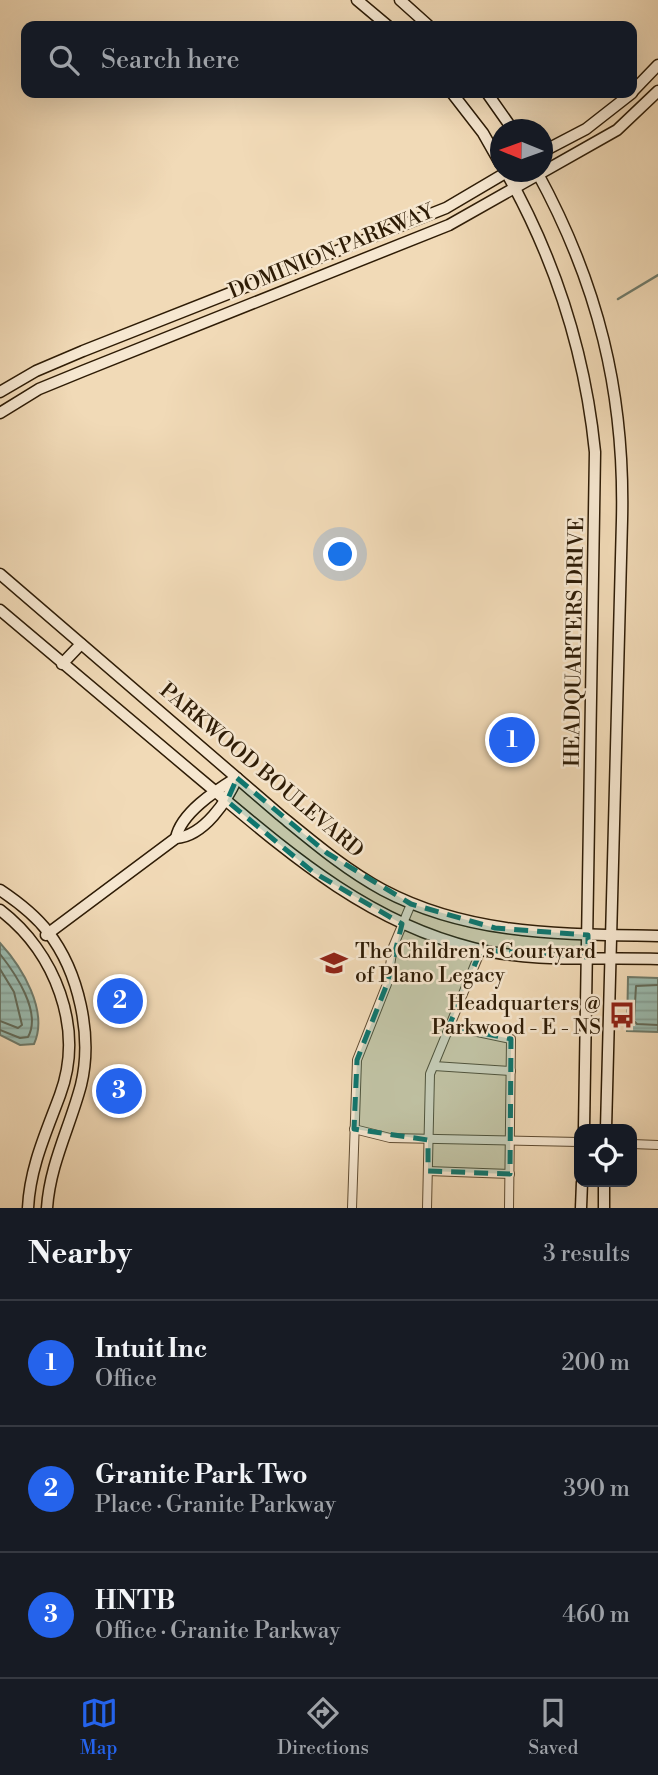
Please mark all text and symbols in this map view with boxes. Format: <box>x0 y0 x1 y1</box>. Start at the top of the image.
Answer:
search box <box>21 21 637 98</box>
icon: search <box>45 41 83 79</box>
text: Search here <box>101 44 240 76</box>
north arrow <box>490 119 553 182</box>
street label: DOMINION PARKWAY <box>225 198 439 305</box>
street label: HEADQUARTERS DRIVE <box>560 517 590 767</box>
your location <box>323 537 357 571</box>
street label: PARKWOOD BOULEVARD <box>154 678 369 864</box>
pin: 1 <box>489 714 535 766</box>
place label: The Children's Courtyard of Plano Legacy <box>355 939 596 989</box>
school or university icon: The Children's Courtyard of Plano Legacy <box>319 948 349 978</box>
pin: 2 <box>97 975 143 1027</box>
place label: Headquarters @ Parkwood - E - NS <box>431 991 601 1041</box>
bus stop icon: Headquarters @ Parkwood - E - NS <box>607 1000 637 1030</box>
pin: 3 <box>96 1065 142 1117</box>
map controls <box>574 1124 637 1187</box>
button: locate <box>574 1124 637 1187</box>
text: Nearby <box>28 1235 132 1273</box>
text: 3 results <box>543 1240 630 1268</box>
text: Intuit Inc <box>95 1333 207 1365</box>
text: 1 <box>45 1349 57 1377</box>
text: 200 m <box>562 1349 630 1377</box>
text: Office <box>95 1365 157 1393</box>
text: Granite Park Two <box>95 1459 308 1491</box>
text: 2 <box>44 1475 58 1503</box>
text: 390 m <box>563 1475 630 1503</box>
text: Place · Granite Parkway <box>95 1491 336 1519</box>
text: HNTB <box>95 1585 175 1617</box>
text: 3 <box>44 1601 58 1629</box>
text: 460 m <box>562 1601 630 1629</box>
text: Office · Granite Parkway <box>95 1617 340 1645</box>
tab: Map <box>80 1694 118 1760</box>
tab: Directions <box>277 1694 369 1760</box>
tab: Saved <box>528 1694 578 1760</box>

